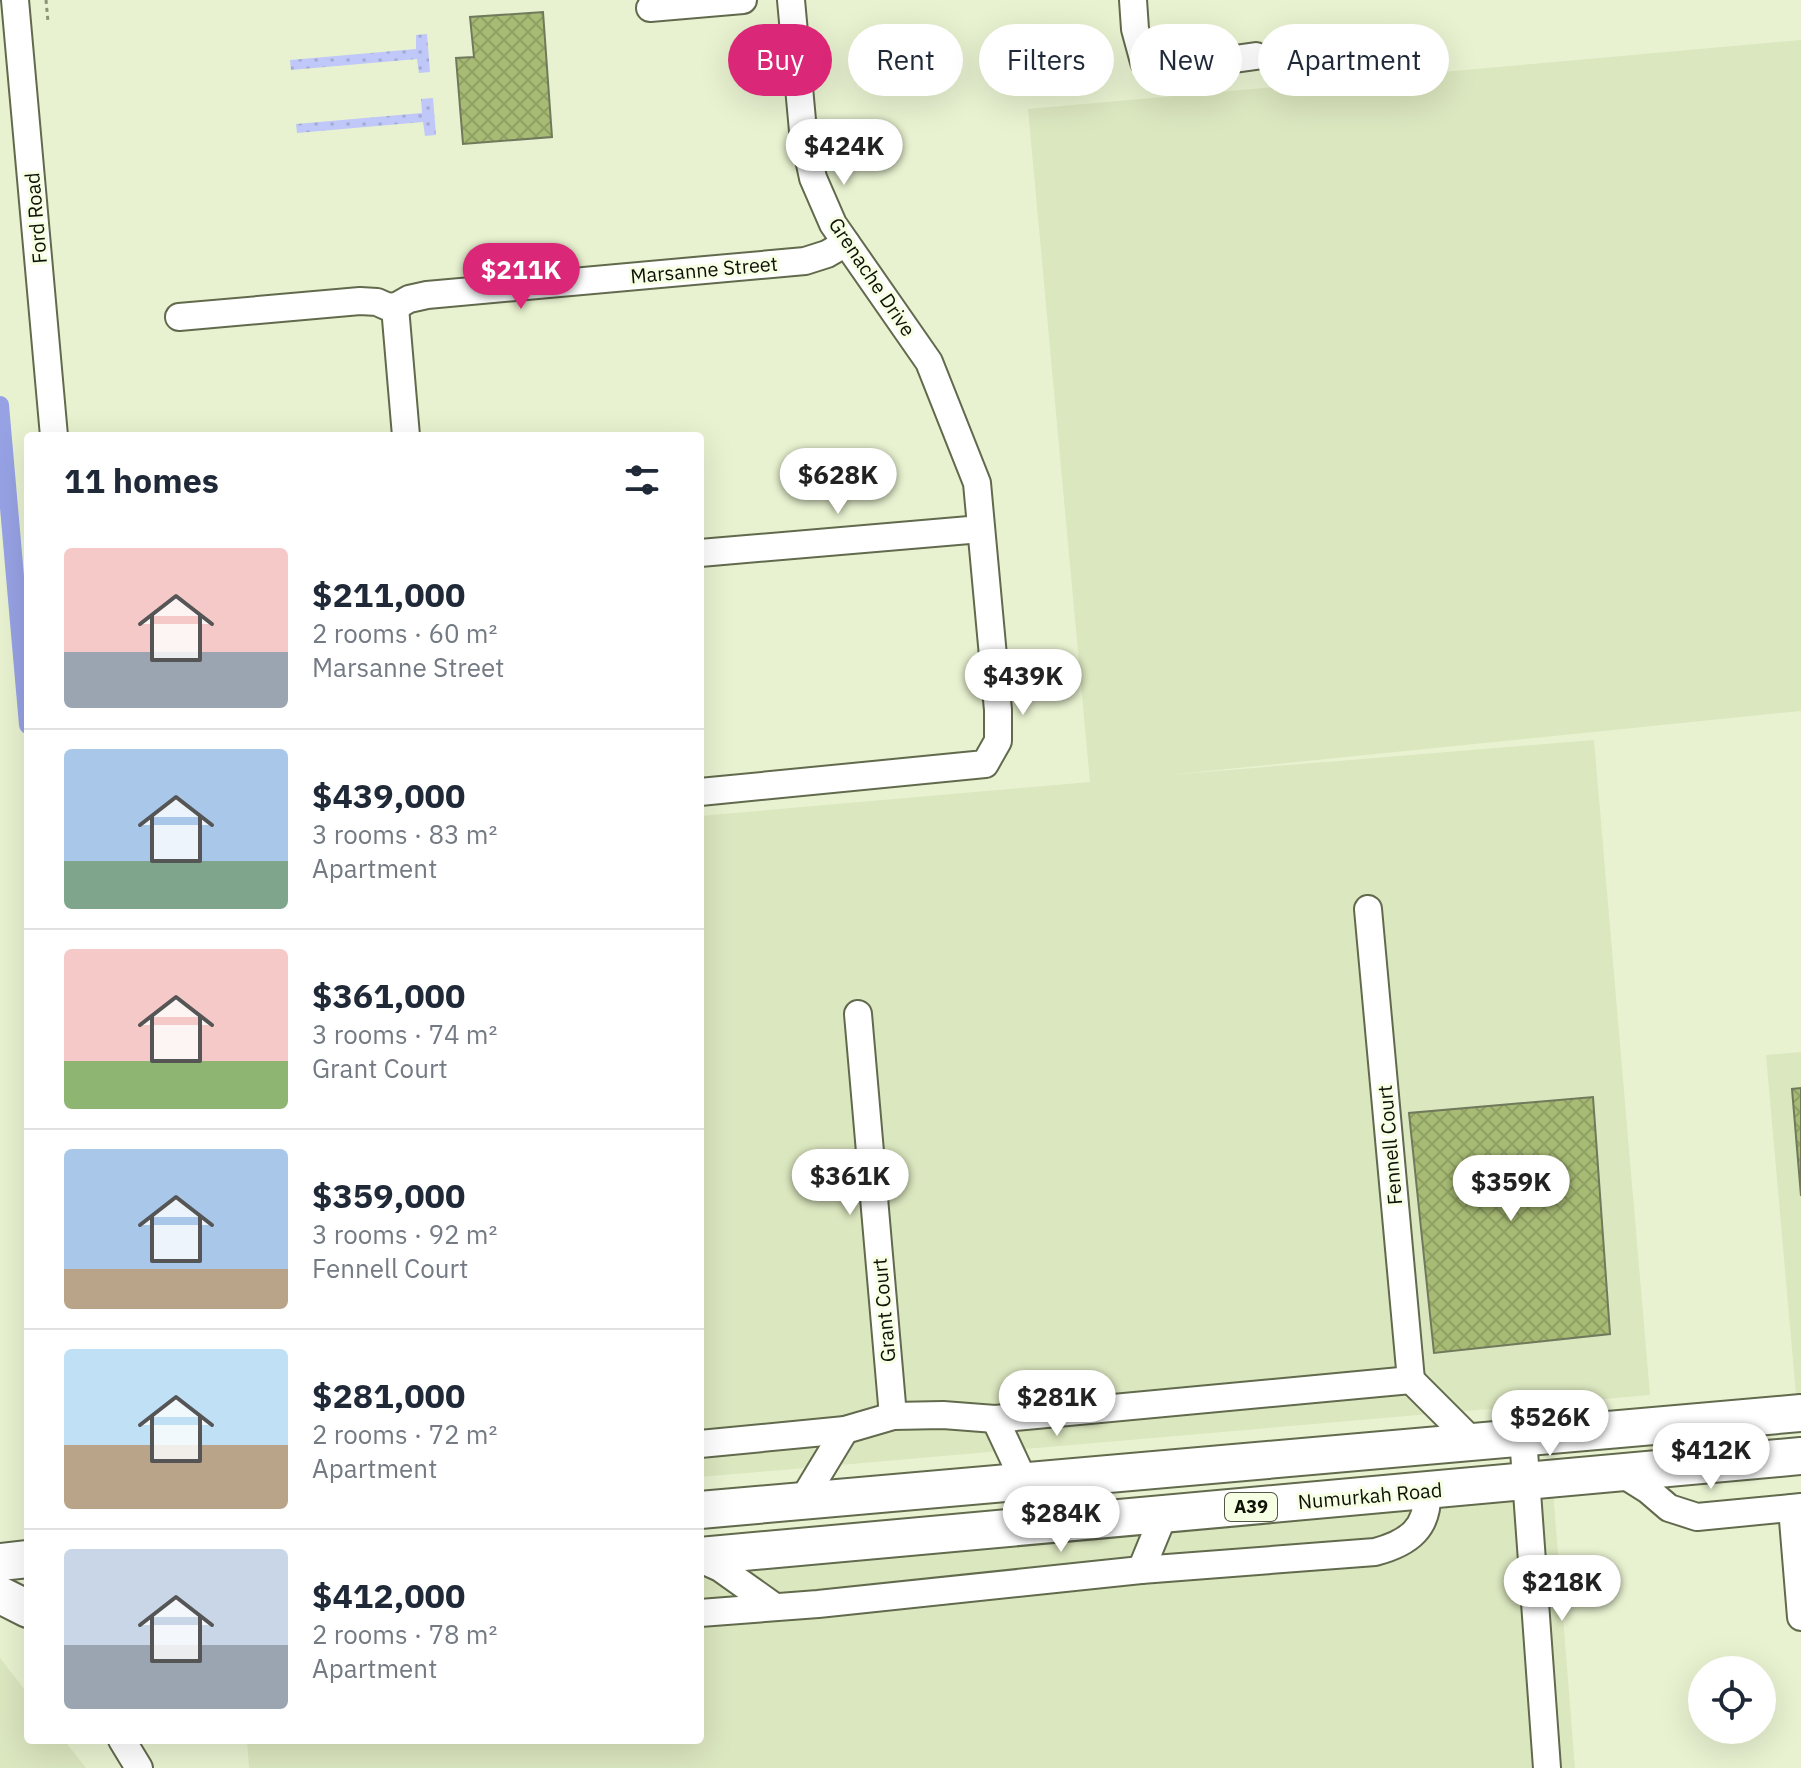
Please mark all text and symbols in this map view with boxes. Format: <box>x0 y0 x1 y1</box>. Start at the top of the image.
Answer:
chip: Buy <box>728 24 832 96</box>
chip: Rent <box>848 24 963 96</box>
chip: Filters <box>979 24 1114 96</box>
chip: New <box>1130 24 1242 96</box>
chip: Apartment <box>1258 24 1449 96</box>
pin: $424K <box>788 119 900 187</box>
text: $424K <box>804 128 884 162</box>
street label: Ford Road <box>18 171 53 265</box>
street label: Grenache Drive <box>823 212 922 341</box>
pin: $211K <box>465 243 577 311</box>
street label: Marsanne Street <box>629 250 779 289</box>
text: $211K <box>481 252 561 286</box>
pin: $628K <box>782 448 894 516</box>
text: $628K <box>798 457 878 491</box>
text: 11 homes <box>64 458 219 502</box>
icon: filters <box>620 458 664 502</box>
text: $211,000 <box>312 572 465 616</box>
icon: home <box>128 580 224 676</box>
text: 2 rooms · 60 m² <box>312 616 497 650</box>
pin: $439K <box>967 649 1079 717</box>
text: Marsanne Street <box>312 650 504 684</box>
text: $439K <box>983 658 1063 692</box>
text: $439,000 <box>312 773 465 817</box>
icon: home <box>128 781 224 877</box>
text: 3 rooms · 83 m² <box>312 817 497 851</box>
text: Apartment <box>312 851 437 885</box>
text: $361,000 <box>312 973 465 1017</box>
icon: home <box>128 981 224 1077</box>
text: 3 rooms · 74 m² <box>312 1017 497 1051</box>
text: Grant Court <box>312 1051 448 1085</box>
street label: Fennell Court <box>1371 1084 1408 1206</box>
pin: $361K <box>794 1149 906 1217</box>
pin: $359K <box>1455 1155 1567 1223</box>
text: $361K <box>810 1158 890 1192</box>
text: $359K <box>1471 1164 1551 1198</box>
text: $359,000 <box>312 1173 465 1217</box>
icon: home <box>128 1181 224 1277</box>
text: 3 rooms · 92 m² <box>312 1217 497 1251</box>
text: Fennell Court <box>312 1251 468 1285</box>
street label: Grant Court <box>866 1257 901 1363</box>
pin: $281K <box>1001 1370 1113 1438</box>
text: $281,000 <box>312 1373 465 1417</box>
text: $281K <box>1017 1379 1097 1413</box>
icon: home <box>128 1381 224 1477</box>
pin: $526K <box>1494 1390 1606 1458</box>
text: $526K <box>1510 1399 1590 1433</box>
text: 2 rooms · 72 m² <box>312 1417 497 1451</box>
pin: $412K <box>1655 1423 1767 1491</box>
text: $412K <box>1671 1432 1751 1466</box>
text: Apartment <box>312 1451 437 1485</box>
street label: Numurkah Road <box>1297 1476 1443 1515</box>
pin: $284K <box>1005 1486 1117 1554</box>
road number: A39 <box>1225 1493 1277 1521</box>
text: $284K <box>1021 1495 1101 1529</box>
pin: $218K <box>1506 1555 1618 1623</box>
text: $218K <box>1522 1564 1602 1598</box>
text: $412,000 <box>312 1573 465 1617</box>
icon: home <box>128 1581 224 1677</box>
text: 2 rooms · 78 m² <box>312 1617 497 1651</box>
text: Apartment <box>312 1651 437 1685</box>
map controls <box>1688 1656 1776 1744</box>
button: locate <box>1688 1656 1776 1744</box>

